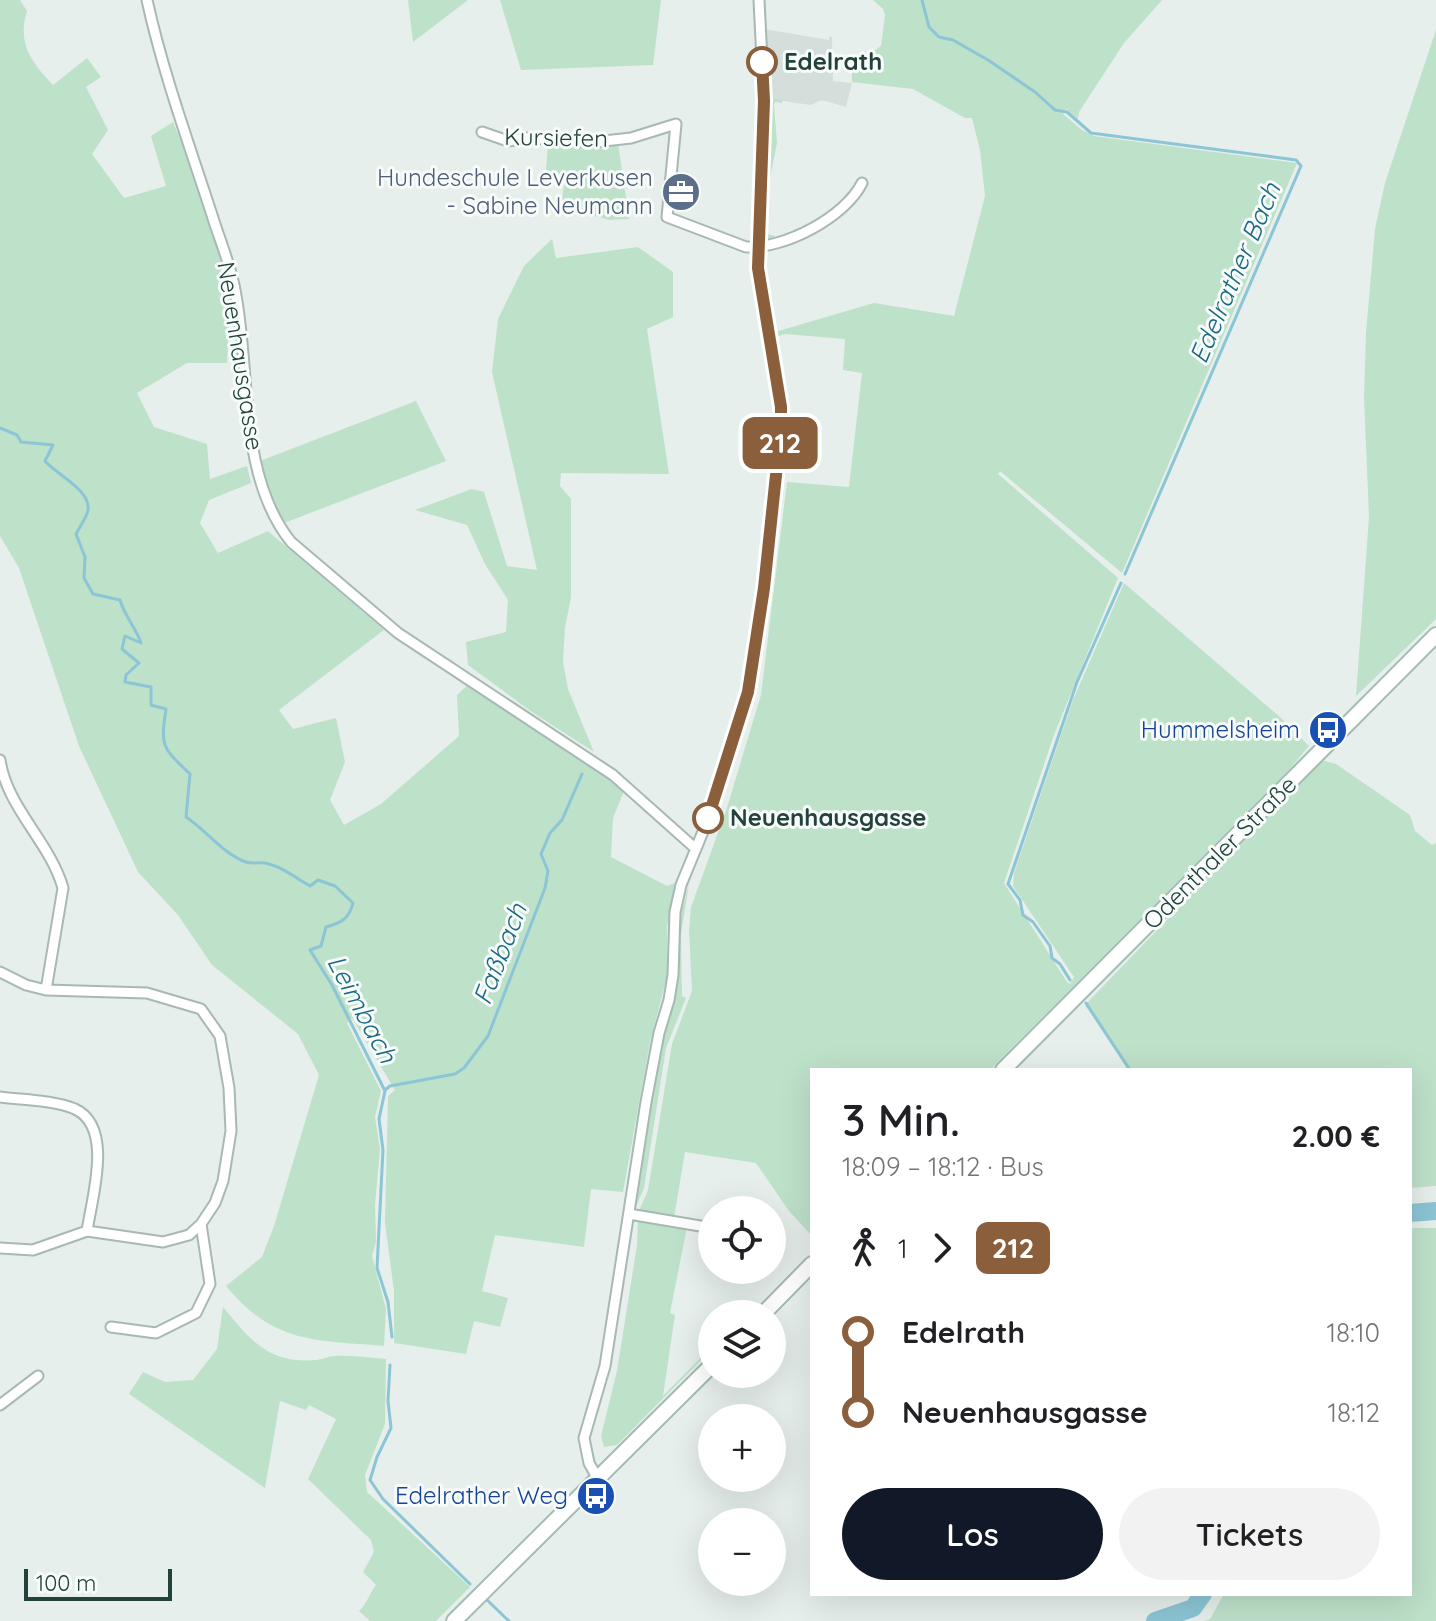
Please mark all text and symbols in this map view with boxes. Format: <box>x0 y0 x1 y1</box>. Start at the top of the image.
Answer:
place label: Edelrath <box>784 46 882 76</box>
marker: Edelrath <box>747 47 777 77</box>
street label: Kursiefen <box>504 121 608 153</box>
place label: Hundeschule Leverkusen - Sabine Neumann <box>377 162 653 220</box>
office icon: Hundeschule Leverkusen - Sabine Neumann <box>660 171 702 213</box>
water label: Edelrather Bach <box>1182 176 1288 368</box>
street label: Neuenhausgasse <box>211 259 271 452</box>
line badge: 212 <box>734 417 826 469</box>
text: 212 <box>759 425 801 460</box>
bus stop icon: Hummelsheim <box>1307 709 1349 751</box>
place label: Hummelsheim <box>1141 714 1300 744</box>
street label: Odenthaler Straße <box>1136 769 1302 935</box>
place label: Neuenhausgasse <box>730 802 926 832</box>
marker: Neuenhausgasse <box>693 803 723 833</box>
water label: Faßbach <box>465 898 534 1009</box>
water label: Leimbach <box>320 949 405 1069</box>
text: 3 Min. <box>842 1092 960 1147</box>
text: 2.00 € <box>1291 1117 1380 1155</box>
text: 18:09 – 18:12 · Bus <box>842 1150 1044 1183</box>
map controls <box>698 1196 786 1596</box>
button: locate <box>698 1196 786 1284</box>
icon: walk <box>842 1226 886 1270</box>
icon: forward <box>920 1226 964 1270</box>
text: 212 <box>992 1230 1034 1265</box>
text: 1 <box>898 1232 908 1265</box>
button: layers <box>698 1300 786 1388</box>
text: Edelrath <box>902 1313 1025 1351</box>
text: 18:10 <box>1326 1316 1380 1349</box>
text: Neuenhausgasse <box>902 1393 1148 1431</box>
text: 18:12 <box>1327 1396 1380 1429</box>
button: + <box>698 1404 786 1492</box>
bus stop icon: Edelrather Weg <box>575 1475 617 1517</box>
place label: Edelrather Weg <box>395 1480 568 1510</box>
button: Los <box>842 1488 1103 1580</box>
button: Tickets <box>1119 1488 1380 1580</box>
button: − <box>698 1508 786 1596</box>
scale bar <box>24 1565 172 1601</box>
text: 100 m <box>36 1569 96 1597</box>

